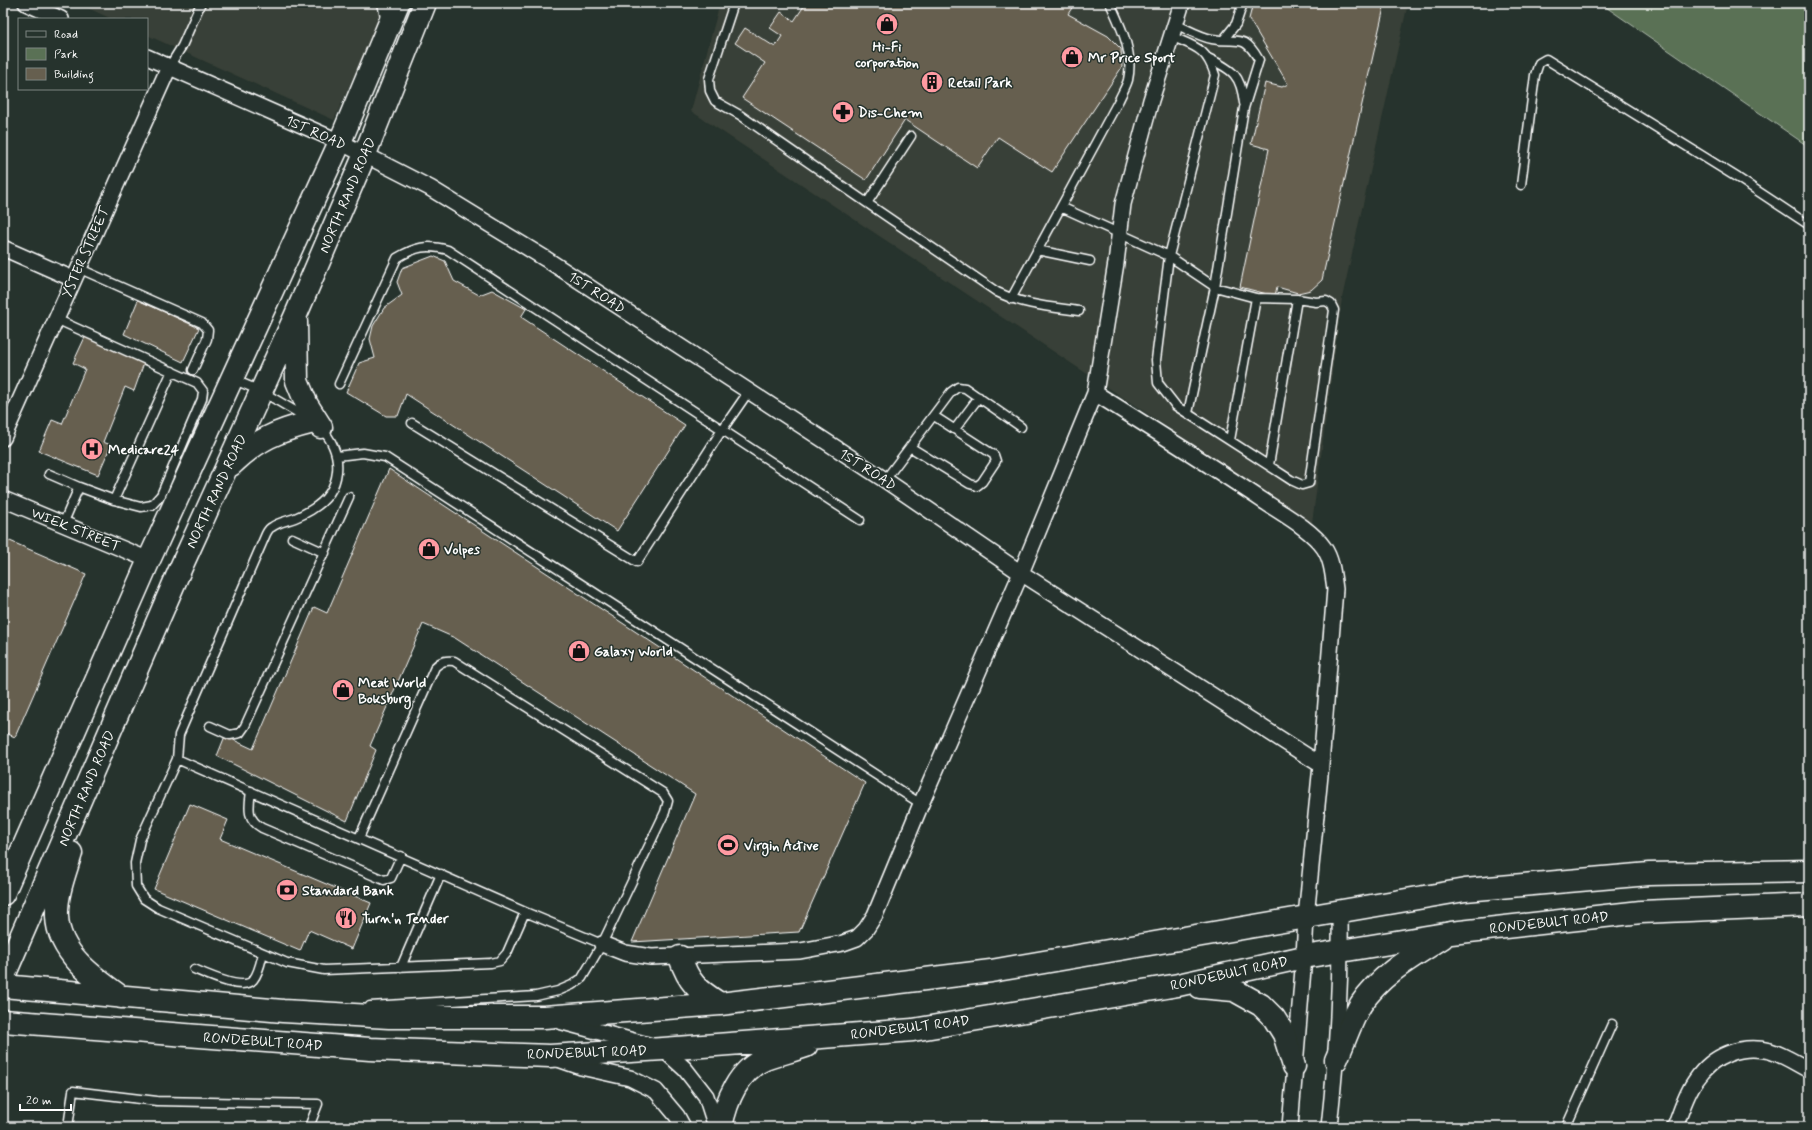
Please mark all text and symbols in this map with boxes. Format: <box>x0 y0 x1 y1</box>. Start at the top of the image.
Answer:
shop icon: Hi-Fi corporation <box>874 11 900 37</box>
legend <box>18 18 148 90</box>
text: Road <box>54 27 78 43</box>
place label: Hi-Fi corporation <box>855 38 919 72</box>
shop icon: Mr Price Sport <box>1059 44 1085 70</box>
text: Park <box>54 47 78 63</box>
place label: Mr Price Sport <box>1088 49 1176 67</box>
text: Building <box>54 67 94 84</box>
building icon: Retail Park <box>919 69 945 95</box>
place label: Retail Park <box>948 74 1012 92</box>
pharmacy icon: Dis-Chem <box>830 99 856 125</box>
place label: Dis-Chem <box>858 104 923 122</box>
street label: 1ST ROAD <box>283 112 349 154</box>
street label: NORTH RAND ROAD <box>315 135 380 256</box>
street label: YSTER STREET <box>58 204 114 301</box>
street label: 1ST ROAD <box>565 268 628 318</box>
street label: NORTH RAND ROAD <box>183 432 251 551</box>
hospital icon: Medicare24 <box>79 436 105 462</box>
place label: Medicare24 <box>108 441 180 459</box>
street label: 1ST ROAD <box>836 445 899 495</box>
street label: WIEK STREET <box>28 504 123 556</box>
shop icon: Volpes <box>416 536 442 562</box>
place label: Volpes <box>444 541 481 559</box>
shop icon: Galaxy World <box>566 638 592 664</box>
place label: Galaxy World <box>594 643 673 661</box>
place label: Meat World Boksburg <box>358 674 426 710</box>
shop icon: Meat World Boksburg <box>330 677 356 703</box>
street label: NORTH RAND ROAD <box>54 728 119 849</box>
sports icon: Virgin Active <box>715 832 741 858</box>
place label: Virgin Active <box>744 837 819 857</box>
bank icon: Standard Bank <box>274 877 300 903</box>
place label: Standard Bank <box>302 882 394 900</box>
restaurant icon: Turn'n Tender <box>333 905 359 931</box>
street label: RONDEBULT ROAD <box>1489 908 1610 938</box>
place label: Turn'n Tender <box>362 910 450 928</box>
street label: RONDEBULT ROAD <box>1169 953 1290 995</box>
street label: RONDEBULT ROAD <box>850 1012 971 1044</box>
street label: RONDEBULT ROAD <box>203 1029 323 1055</box>
street label: RONDEBULT ROAD <box>527 1042 647 1064</box>
scale bar <box>20 1086 71 1112</box>
text: 20 m <box>26 1093 52 1109</box>

